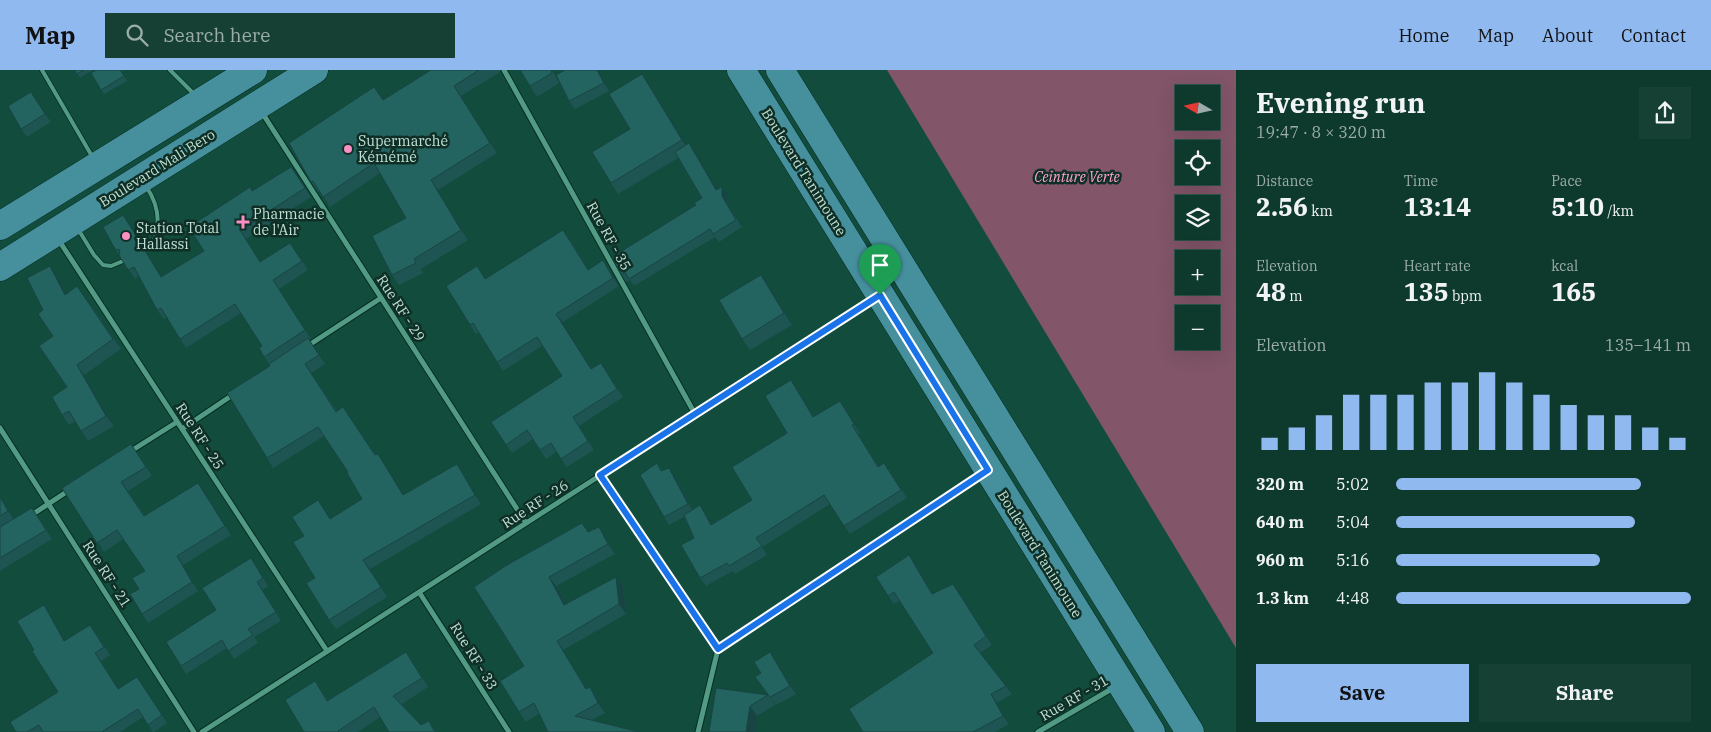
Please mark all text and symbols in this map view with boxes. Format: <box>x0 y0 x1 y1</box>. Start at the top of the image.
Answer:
search box <box>105 13 455 58</box>
text: Map <box>25 19 75 51</box>
icon: search <box>123 21 151 49</box>
text: Search here <box>163 23 270 47</box>
text: Home <box>1398 24 1450 47</box>
text: Map <box>1478 24 1514 47</box>
text: About <box>1542 24 1593 47</box>
text: Contact <box>1621 24 1686 47</box>
text: Evening run <box>1256 84 1425 121</box>
north arrow <box>1175 85 1220 130</box>
map controls <box>1175 85 1220 350</box>
button: share <box>1639 87 1691 139</box>
street label: Boulevard Tanimoune <box>758 105 850 239</box>
text: 19:47 · 8 × 320 m <box>1256 122 1386 142</box>
street label: Boulevard Mali Bero <box>96 125 218 211</box>
place label: Supermarché Kémémé <box>358 132 448 166</box>
button: locate <box>1175 140 1220 185</box>
marker: Supermarché Kémémé <box>342 143 354 155</box>
park label: Ceinture Verte <box>1034 168 1121 186</box>
text: Distance <box>1256 172 1313 190</box>
text: Time <box>1404 172 1438 190</box>
text: Pace <box>1551 172 1582 190</box>
text: 2.56 <box>1256 190 1308 223</box>
text: 13:14 <box>1404 190 1471 223</box>
text: 5:10 <box>1551 190 1604 223</box>
button: layers <box>1175 195 1220 240</box>
street label: Rue RF - 35 <box>583 199 635 273</box>
text: km <box>1308 202 1333 220</box>
text: /km <box>1604 202 1634 220</box>
place label: Pharmacie de l'Air <box>253 205 324 239</box>
marker: Pharmacie de l'Air <box>237 216 249 228</box>
place label: Station Total Hallassi <box>136 219 219 253</box>
marker: Station Total Hallassi <box>120 230 132 242</box>
pin <box>859 244 901 295</box>
button: + <box>1175 250 1220 295</box>
icon: arrive <box>866 251 894 279</box>
text: Elevation <box>1256 257 1318 275</box>
text: Heart rate <box>1404 257 1471 275</box>
text: kcal <box>1551 257 1578 275</box>
street label: Rue RF - 29 <box>373 271 429 345</box>
text: 48 <box>1256 275 1286 308</box>
text: 135 <box>1404 275 1449 308</box>
text: 165 <box>1551 275 1596 308</box>
text: m <box>1286 287 1303 305</box>
text: bpm <box>1449 287 1482 305</box>
button: − <box>1175 305 1220 350</box>
text: Elevation <box>1256 335 1326 355</box>
text: 135–141 m <box>1605 335 1691 355</box>
street label: Rue RF - 25 <box>172 399 228 473</box>
text: 320 m <box>1256 474 1304 494</box>
text: 5:02 <box>1336 474 1369 494</box>
street label: Rue RF - 26 <box>498 476 572 532</box>
street label: Boulevard Tanimoune <box>994 487 1086 621</box>
text: 640 m <box>1256 512 1304 532</box>
text: 5:04 <box>1336 512 1369 532</box>
street label: Rue RF - 21 <box>79 537 135 611</box>
text: 960 m <box>1256 550 1304 570</box>
text: 5:16 <box>1336 550 1369 570</box>
text: 1.3 km <box>1256 588 1309 608</box>
text: 4:48 <box>1336 588 1369 608</box>
street label: Rue RF - 33 <box>446 619 502 693</box>
button: Save <box>1256 664 1469 722</box>
button: Share <box>1479 664 1691 722</box>
street label: Rue RF - 31 <box>1037 671 1111 725</box>

